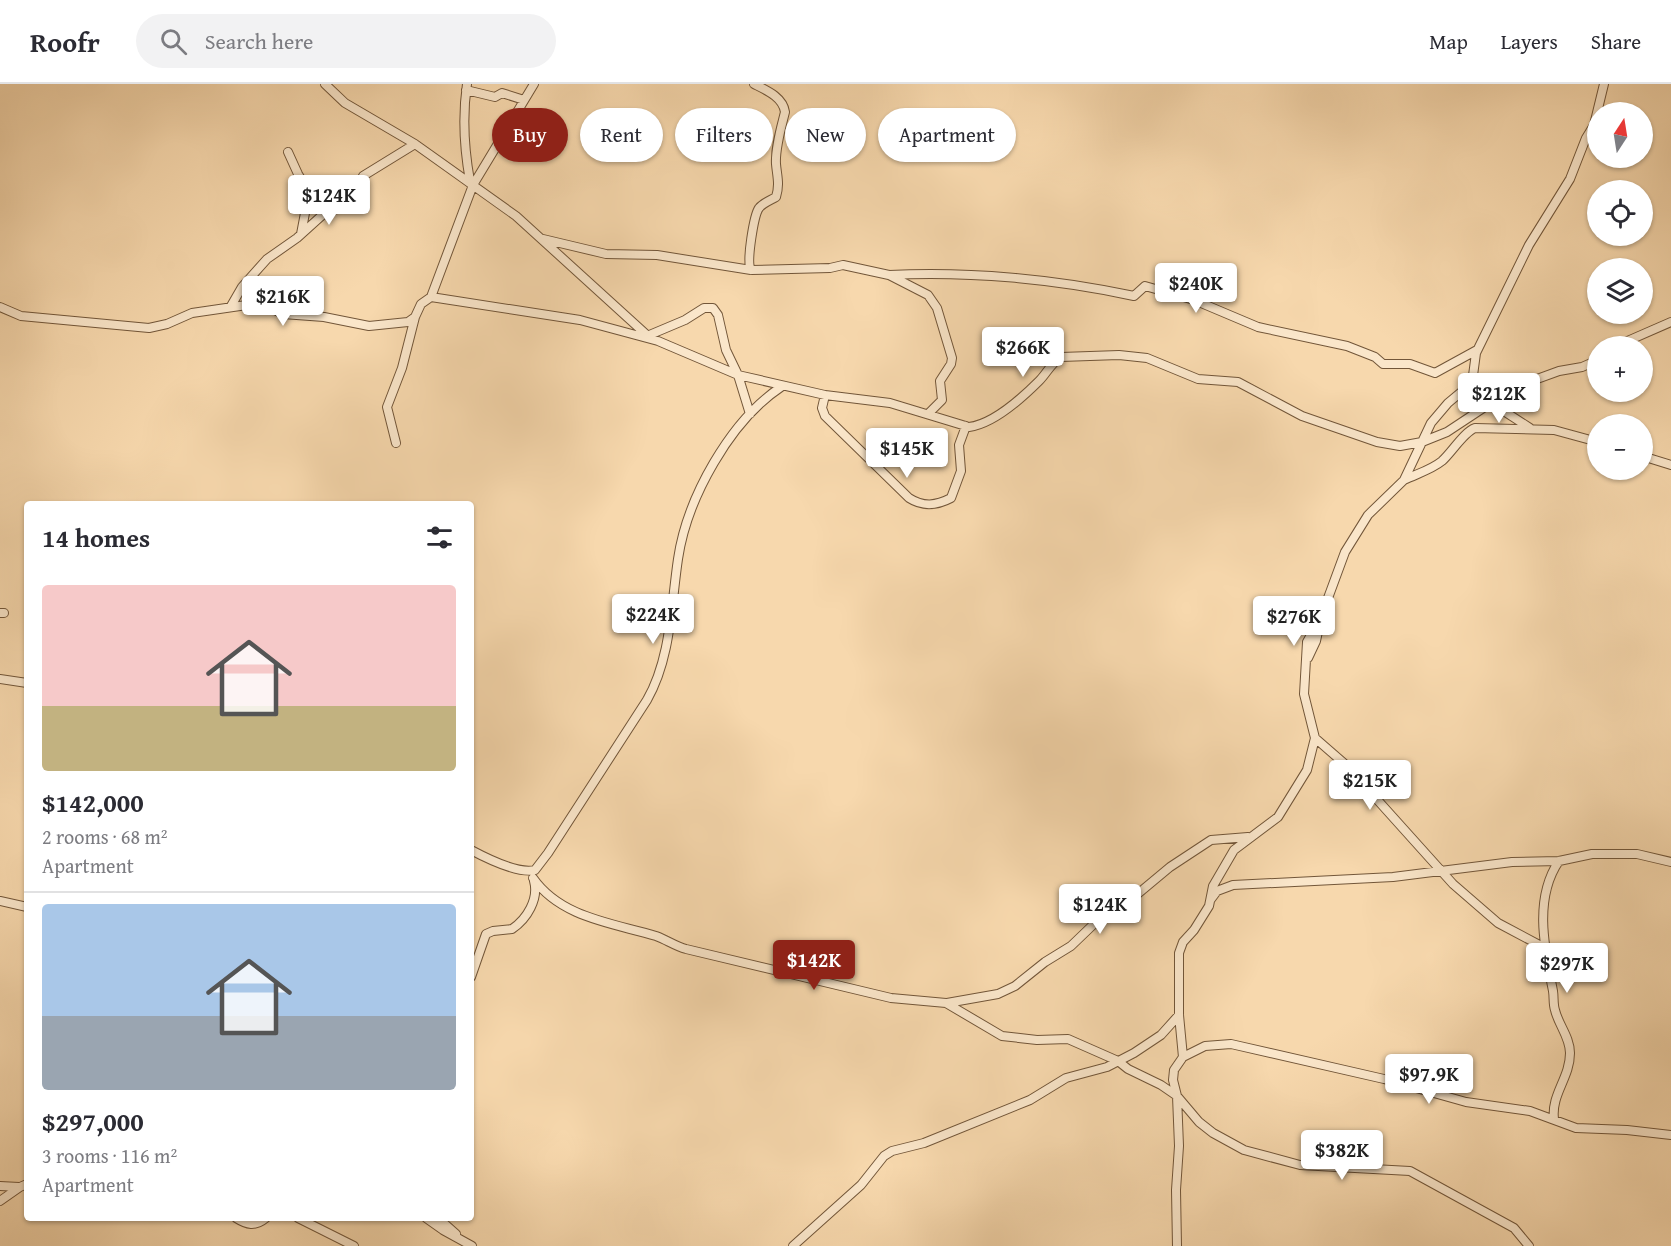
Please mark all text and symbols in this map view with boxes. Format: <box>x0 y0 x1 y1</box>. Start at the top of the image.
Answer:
search box <box>136 14 556 68</box>
text: Roofr <box>30 21 100 62</box>
icon: search <box>157 25 190 58</box>
text: Search here <box>205 25 313 57</box>
text: Map <box>1429 26 1468 57</box>
text: Layers <box>1501 26 1558 57</box>
text: Share <box>1591 26 1641 57</box>
north arrow <box>1587 102 1653 168</box>
map controls <box>1587 102 1653 480</box>
chip: Buy <box>492 108 568 162</box>
chip: Rent <box>580 108 663 162</box>
chip: Filters <box>675 108 773 162</box>
chip: New <box>785 108 866 162</box>
chip: Apartment <box>878 108 1016 162</box>
pin: $124K <box>287 175 371 226</box>
text: $124K <box>302 180 356 209</box>
button: locate <box>1587 180 1653 246</box>
button: layers <box>1587 258 1653 324</box>
pin: $240K <box>1154 263 1238 314</box>
text: $240K <box>1169 268 1223 297</box>
pin: $216K <box>241 276 325 327</box>
text: $216K <box>256 281 310 310</box>
pin: $266K <box>981 327 1065 378</box>
text: $266K <box>996 332 1050 361</box>
button: + <box>1587 336 1653 402</box>
pin: $212K <box>1457 373 1541 424</box>
text: $212K <box>1472 378 1526 407</box>
button: − <box>1587 414 1653 480</box>
pin: $145K <box>865 428 949 479</box>
text: $145K <box>880 433 934 462</box>
text: 14 homes <box>42 518 150 557</box>
icon: filters <box>423 521 456 554</box>
pin: $224K <box>611 594 695 645</box>
pin: $276K <box>1252 596 1336 647</box>
text: $224K <box>626 599 680 628</box>
text: $276K <box>1267 601 1321 630</box>
icon: home <box>195 624 303 732</box>
pin: $215K <box>1328 760 1412 811</box>
text: $215K <box>1343 765 1397 794</box>
text: $142,000 <box>42 783 144 822</box>
text: 2 rooms · 68 m² <box>42 822 168 851</box>
text: Apartment <box>42 851 134 880</box>
pin: $124K <box>1058 884 1142 935</box>
text: $124K <box>1073 889 1127 918</box>
pin: $142K <box>772 940 856 991</box>
icon: home <box>195 943 303 1051</box>
pin: $297K <box>1525 943 1609 994</box>
text: $142K <box>787 945 841 974</box>
text: $297K <box>1540 948 1594 977</box>
pin: $97.9K <box>1380 1054 1478 1105</box>
text: $97.9K <box>1399 1059 1459 1088</box>
text: $297,000 <box>42 1102 144 1141</box>
pin: $382K <box>1300 1130 1384 1181</box>
text: $382K <box>1315 1135 1369 1164</box>
text: 3 rooms · 116 m² <box>42 1141 177 1170</box>
text: Apartment <box>42 1170 134 1199</box>

